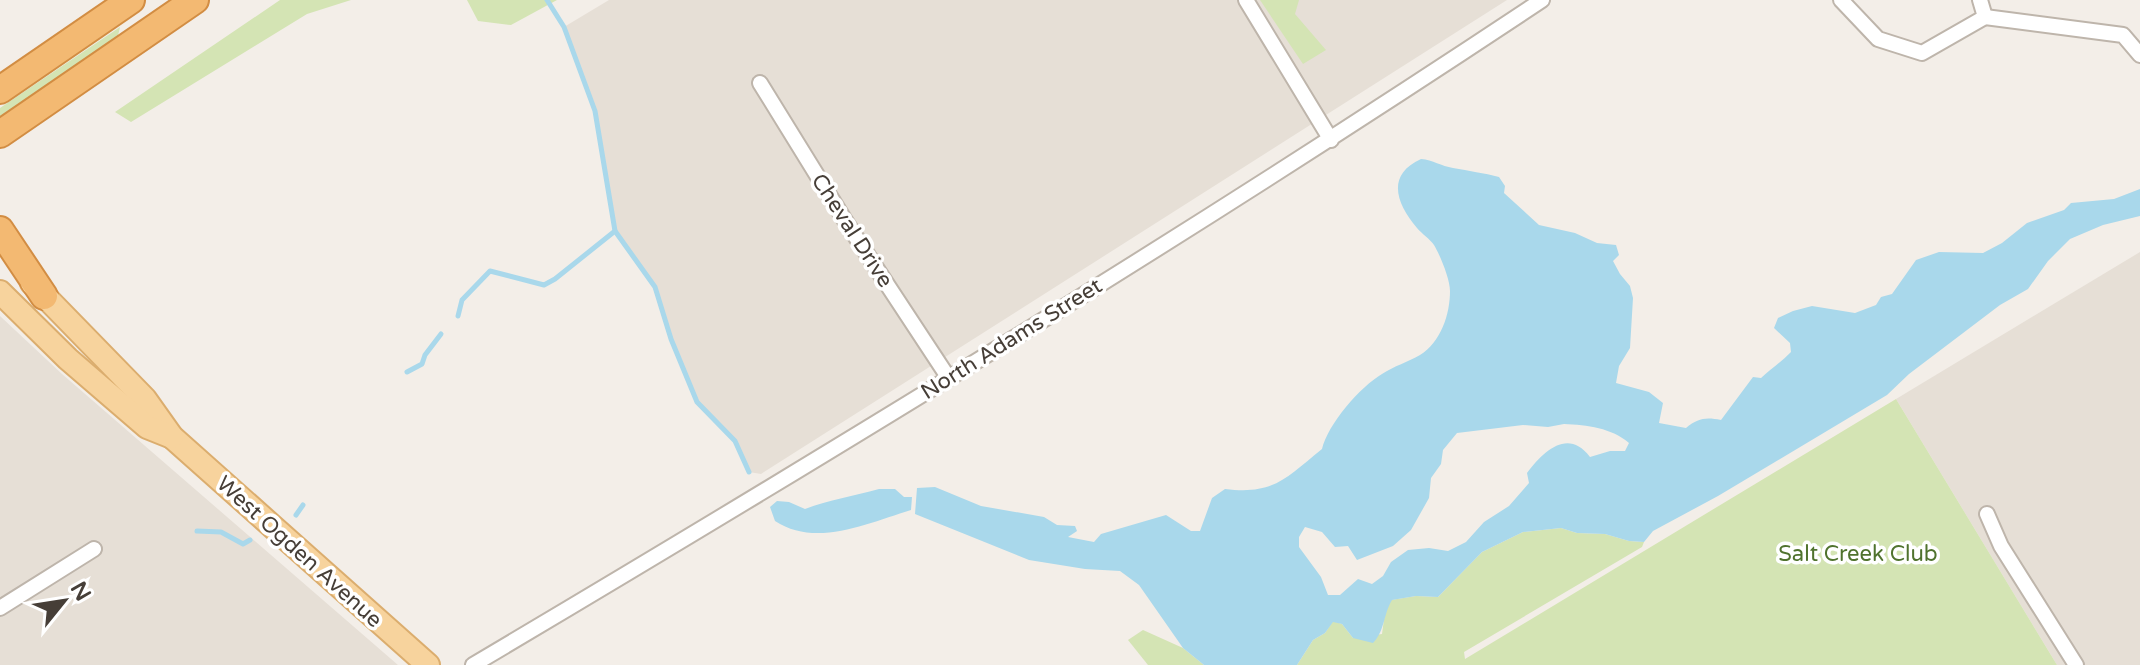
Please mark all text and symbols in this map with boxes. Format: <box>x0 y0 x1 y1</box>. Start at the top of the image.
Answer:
street label: Cheval Drive <box>806 169 899 292</box>
street label: North Adams Street <box>916 273 1107 405</box>
street label: West Ogden Avenue <box>211 471 387 633</box>
park label: Salt Creek Club <box>1778 541 1938 567</box>
north arrow <box>24 561 104 641</box>
text: N <box>65 577 96 606</box>

